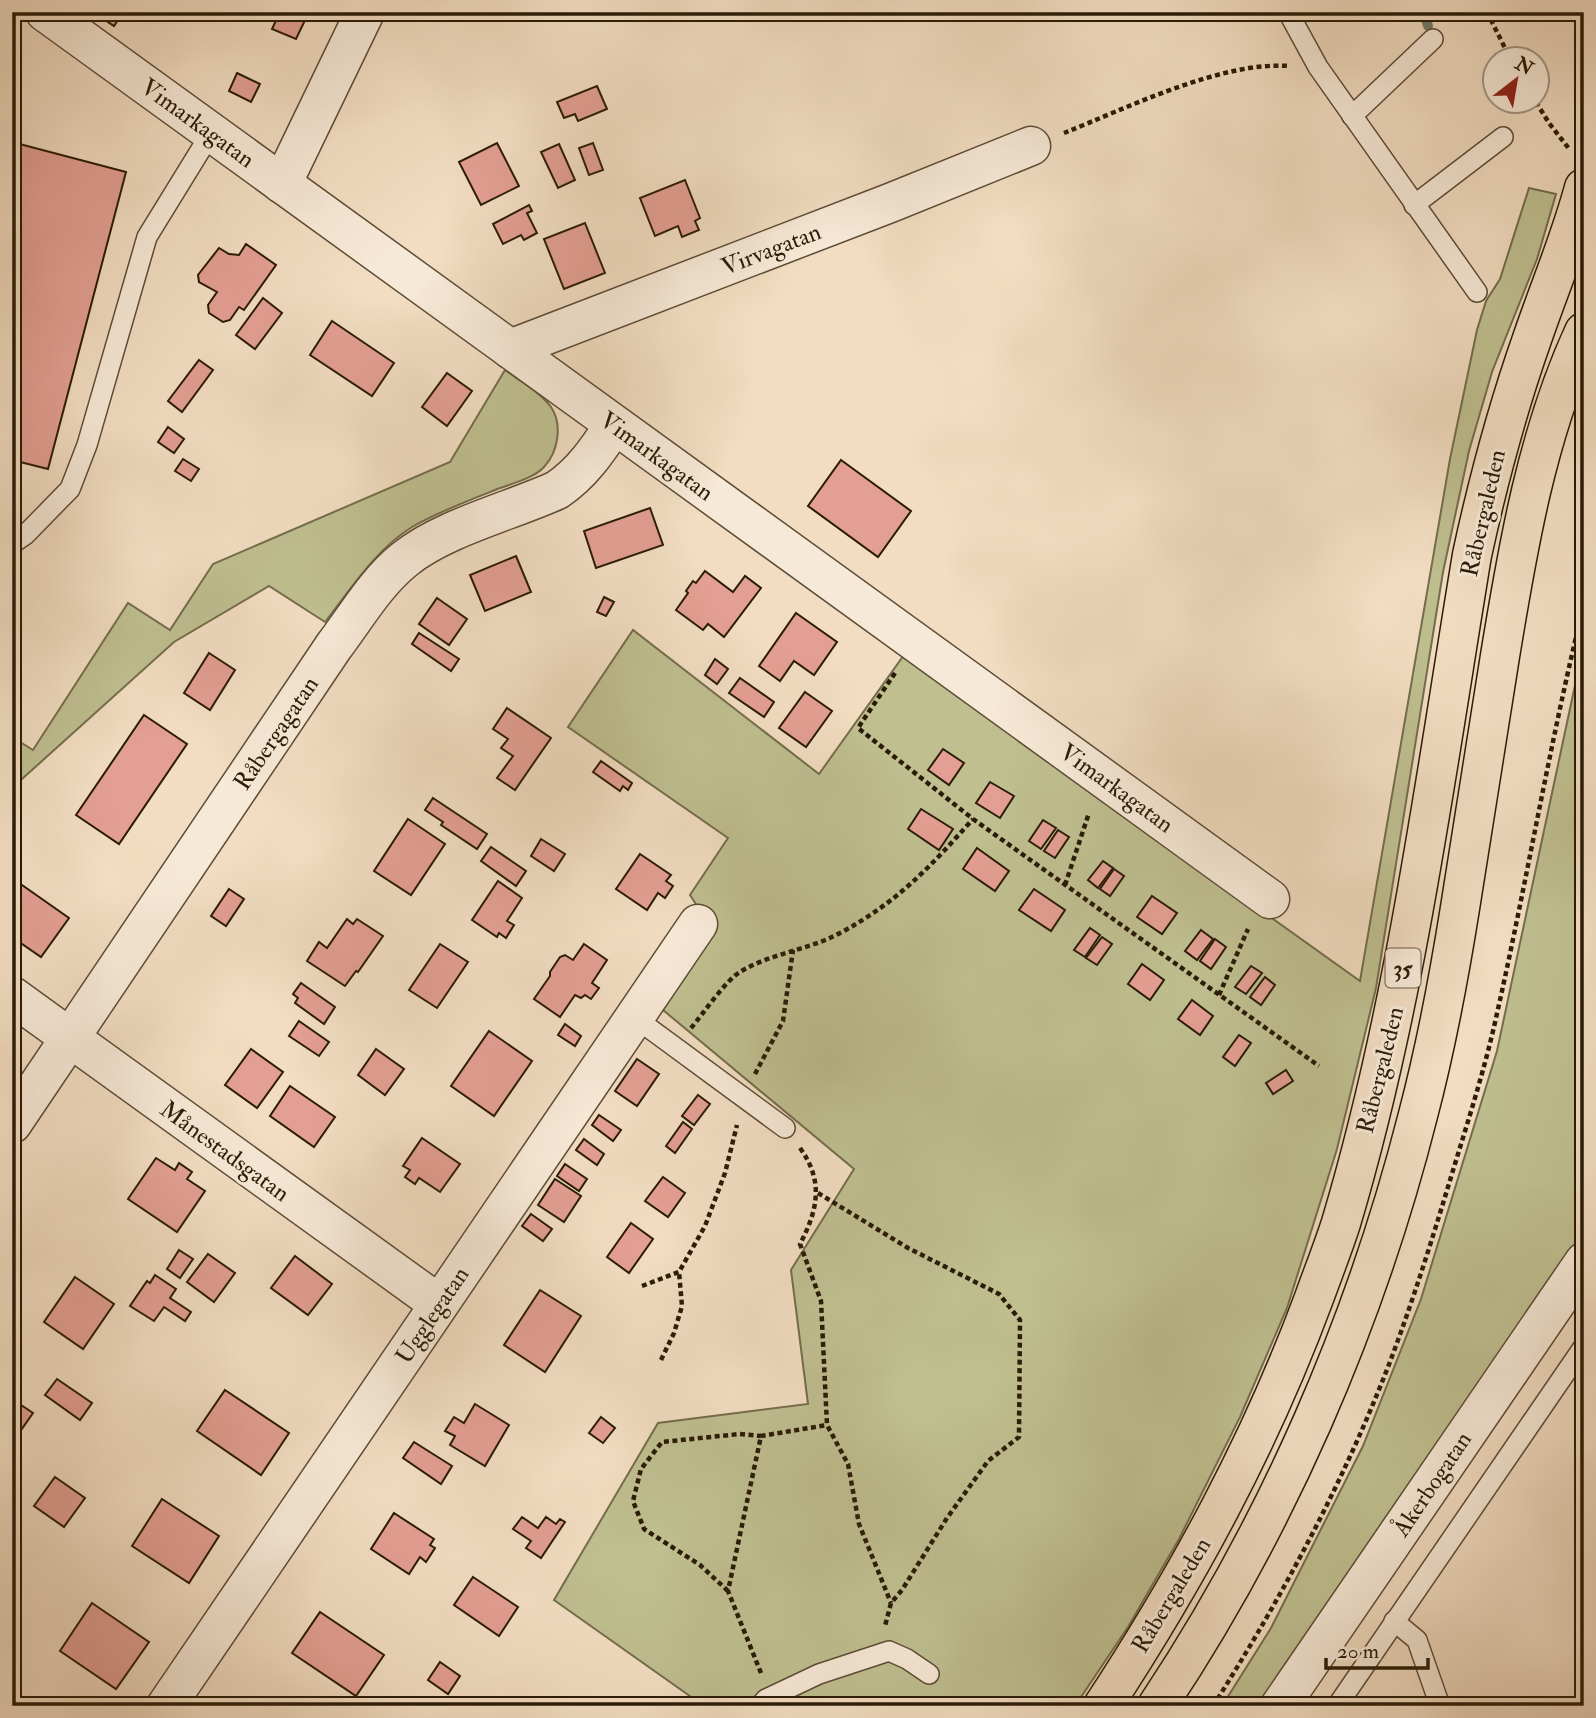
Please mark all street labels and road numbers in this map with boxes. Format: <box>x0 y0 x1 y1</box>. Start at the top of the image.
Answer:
street label: Vimarkagatan <box>135 72 261 175</box>
street label: Virvagatan <box>717 216 825 283</box>
street label: Vimarkagatan <box>594 405 720 508</box>
street label: Råbergaleden <box>1454 446 1513 580</box>
street label: Råbergagatan <box>227 670 326 796</box>
street label: Vimarkagatan <box>1054 737 1180 840</box>
road number: 35 <box>1386 948 1420 987</box>
street label: Råbergaleden <box>1350 1003 1411 1137</box>
street label: Månestadsgatan <box>154 1094 296 1209</box>
street label: Ugglegatan <box>389 1261 476 1370</box>
street label: Åkerbogatan <box>1385 1425 1479 1544</box>
street label: Råbergaleden <box>1125 1532 1218 1659</box>

